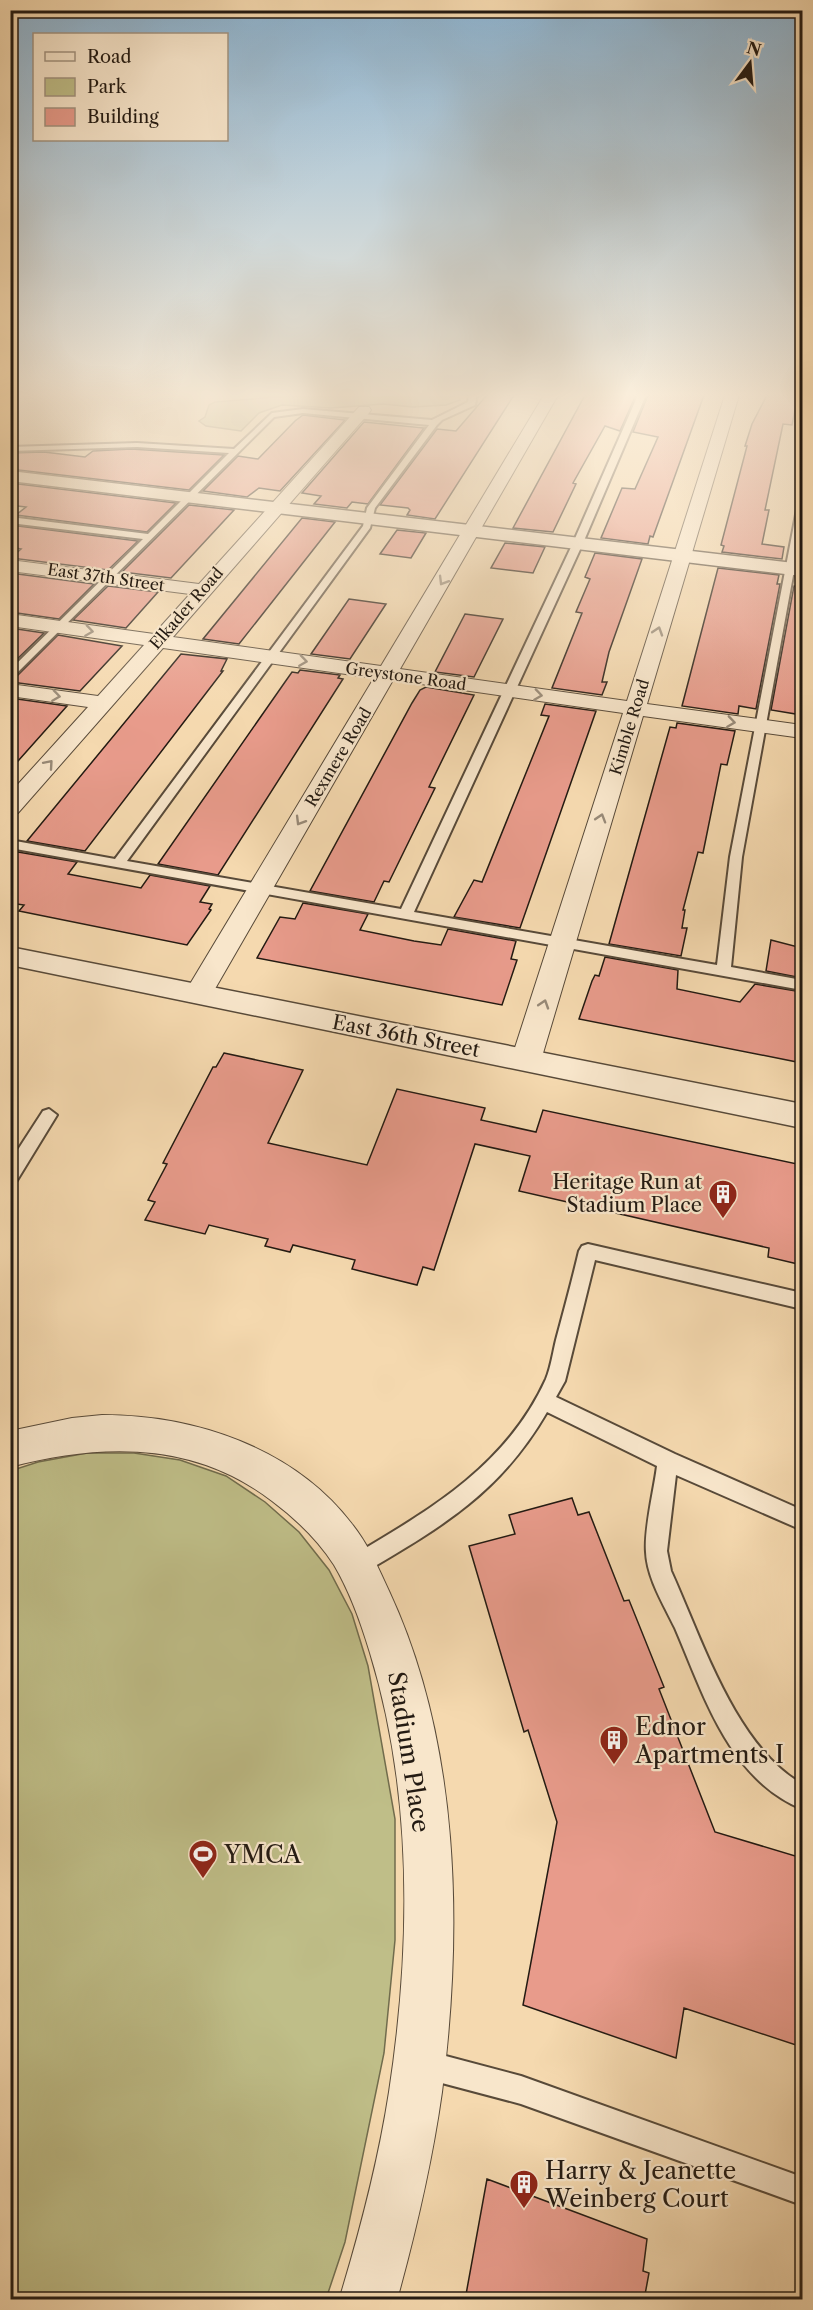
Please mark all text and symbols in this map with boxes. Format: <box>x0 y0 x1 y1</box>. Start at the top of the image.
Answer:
legend <box>33 33 228 141</box>
north arrow <box>720 33 780 93</box>
text: N <box>745 37 764 60</box>
text: Road <box>87 46 132 68</box>
text: Park <box>87 76 128 98</box>
text: Building <box>87 106 159 128</box>
street label: East 37th Street <box>46 559 166 595</box>
street label: Elkader Road <box>145 563 227 653</box>
one-way arrow <box>438 575 450 585</box>
one-way arrow <box>85 624 94 636</box>
one-way arrow <box>651 626 664 637</box>
one-way arrow <box>298 655 308 667</box>
street label: Greystone Road <box>344 658 468 694</box>
street label: Kimble Road <box>605 676 653 777</box>
one-way arrow <box>533 688 542 700</box>
one-way arrow <box>51 690 61 702</box>
street label: Rexmere Road <box>300 703 376 810</box>
one-way arrow <box>726 716 735 728</box>
one-way arrow <box>42 760 53 771</box>
one-way arrow <box>594 813 606 824</box>
one-way arrow <box>296 815 308 825</box>
one-way arrow <box>537 999 549 1010</box>
street label: East 36th Street <box>330 1010 482 1062</box>
place label: Heritage Run at Stadium Place <box>553 1170 702 1217</box>
building icon: Heritage Run at Stadium Place <box>707 1178 739 1220</box>
street label: Stadium Place <box>382 1669 436 1835</box>
place label: Ednor Apartments I <box>634 1712 784 1769</box>
building icon: Ednor Apartments I <box>598 1724 630 1766</box>
sports icon: YMCA <box>187 1838 219 1880</box>
place label: YMCA <box>223 1840 302 1869</box>
place label: Harry & Jeanette Weinberg Court <box>544 2156 736 2213</box>
building icon: Harry & Jeanette Weinberg Court <box>508 2168 540 2210</box>

